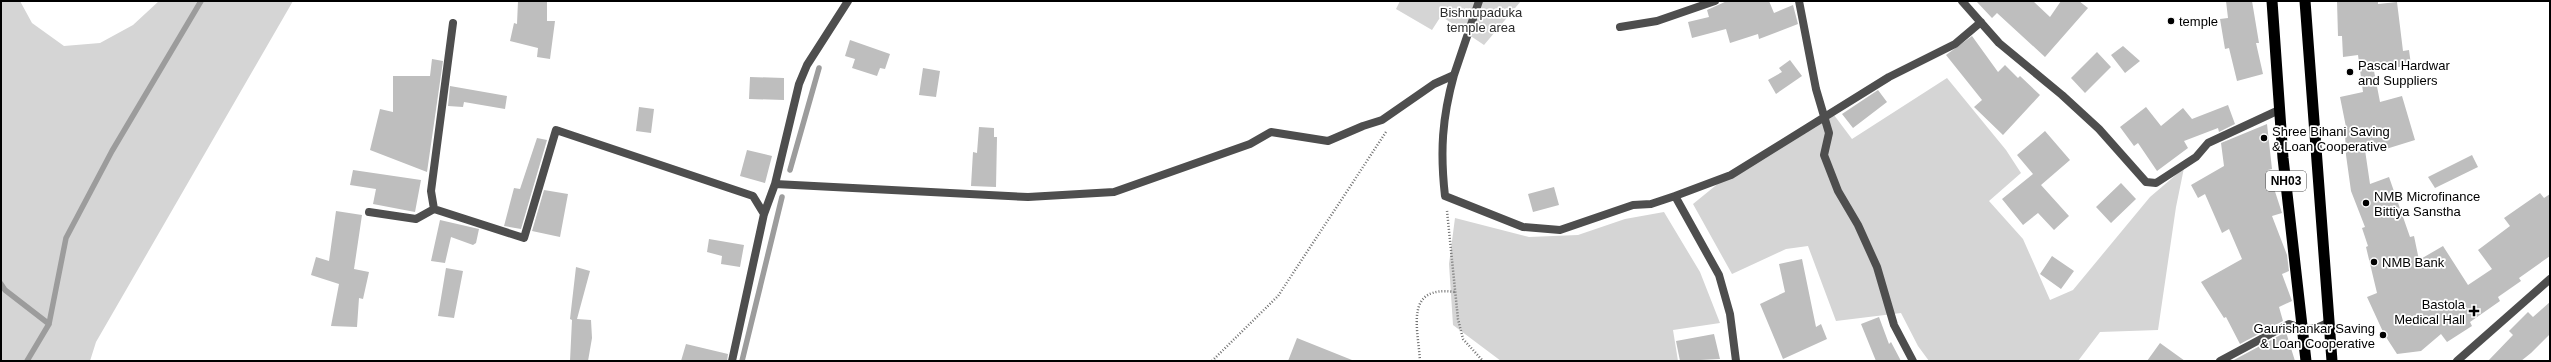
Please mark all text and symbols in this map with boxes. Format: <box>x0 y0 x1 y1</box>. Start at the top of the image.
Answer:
park label: Bishnupaduka temple area <box>1440 5 1523 35</box>
place label: temple <box>2179 14 2218 29</box>
marker: temple <box>2166 16 2176 26</box>
place label: Pascal Hardwar and Suppliers <box>2358 58 2450 88</box>
marker: Pascal Hardwar and Suppliers <box>2345 67 2355 77</box>
place label: Shree Bihani Saving & Loan Cooperative <box>2272 124 2390 154</box>
marker: Shree Bihani Saving & Loan Cooperative <box>2259 133 2269 143</box>
road number: NH03 <box>2266 171 2306 191</box>
place label: NMB Microfinance Bittiya Sanstha <box>2374 189 2480 219</box>
marker: NMB Microfinance Bittiya Sanstha <box>2361 198 2371 208</box>
place label: NMB Bank <box>2382 255 2445 270</box>
marker: NMB Bank <box>2369 257 2379 267</box>
place label: Bastola Medical Hall <box>2394 297 2466 327</box>
marker: Bastola Medical Hall <box>2468 305 2480 317</box>
place label: Gaurishankar Saving & Loan Cooperative <box>2254 321 2375 351</box>
marker: Gaurishankar Saving & Loan Cooperative <box>2378 330 2388 340</box>

